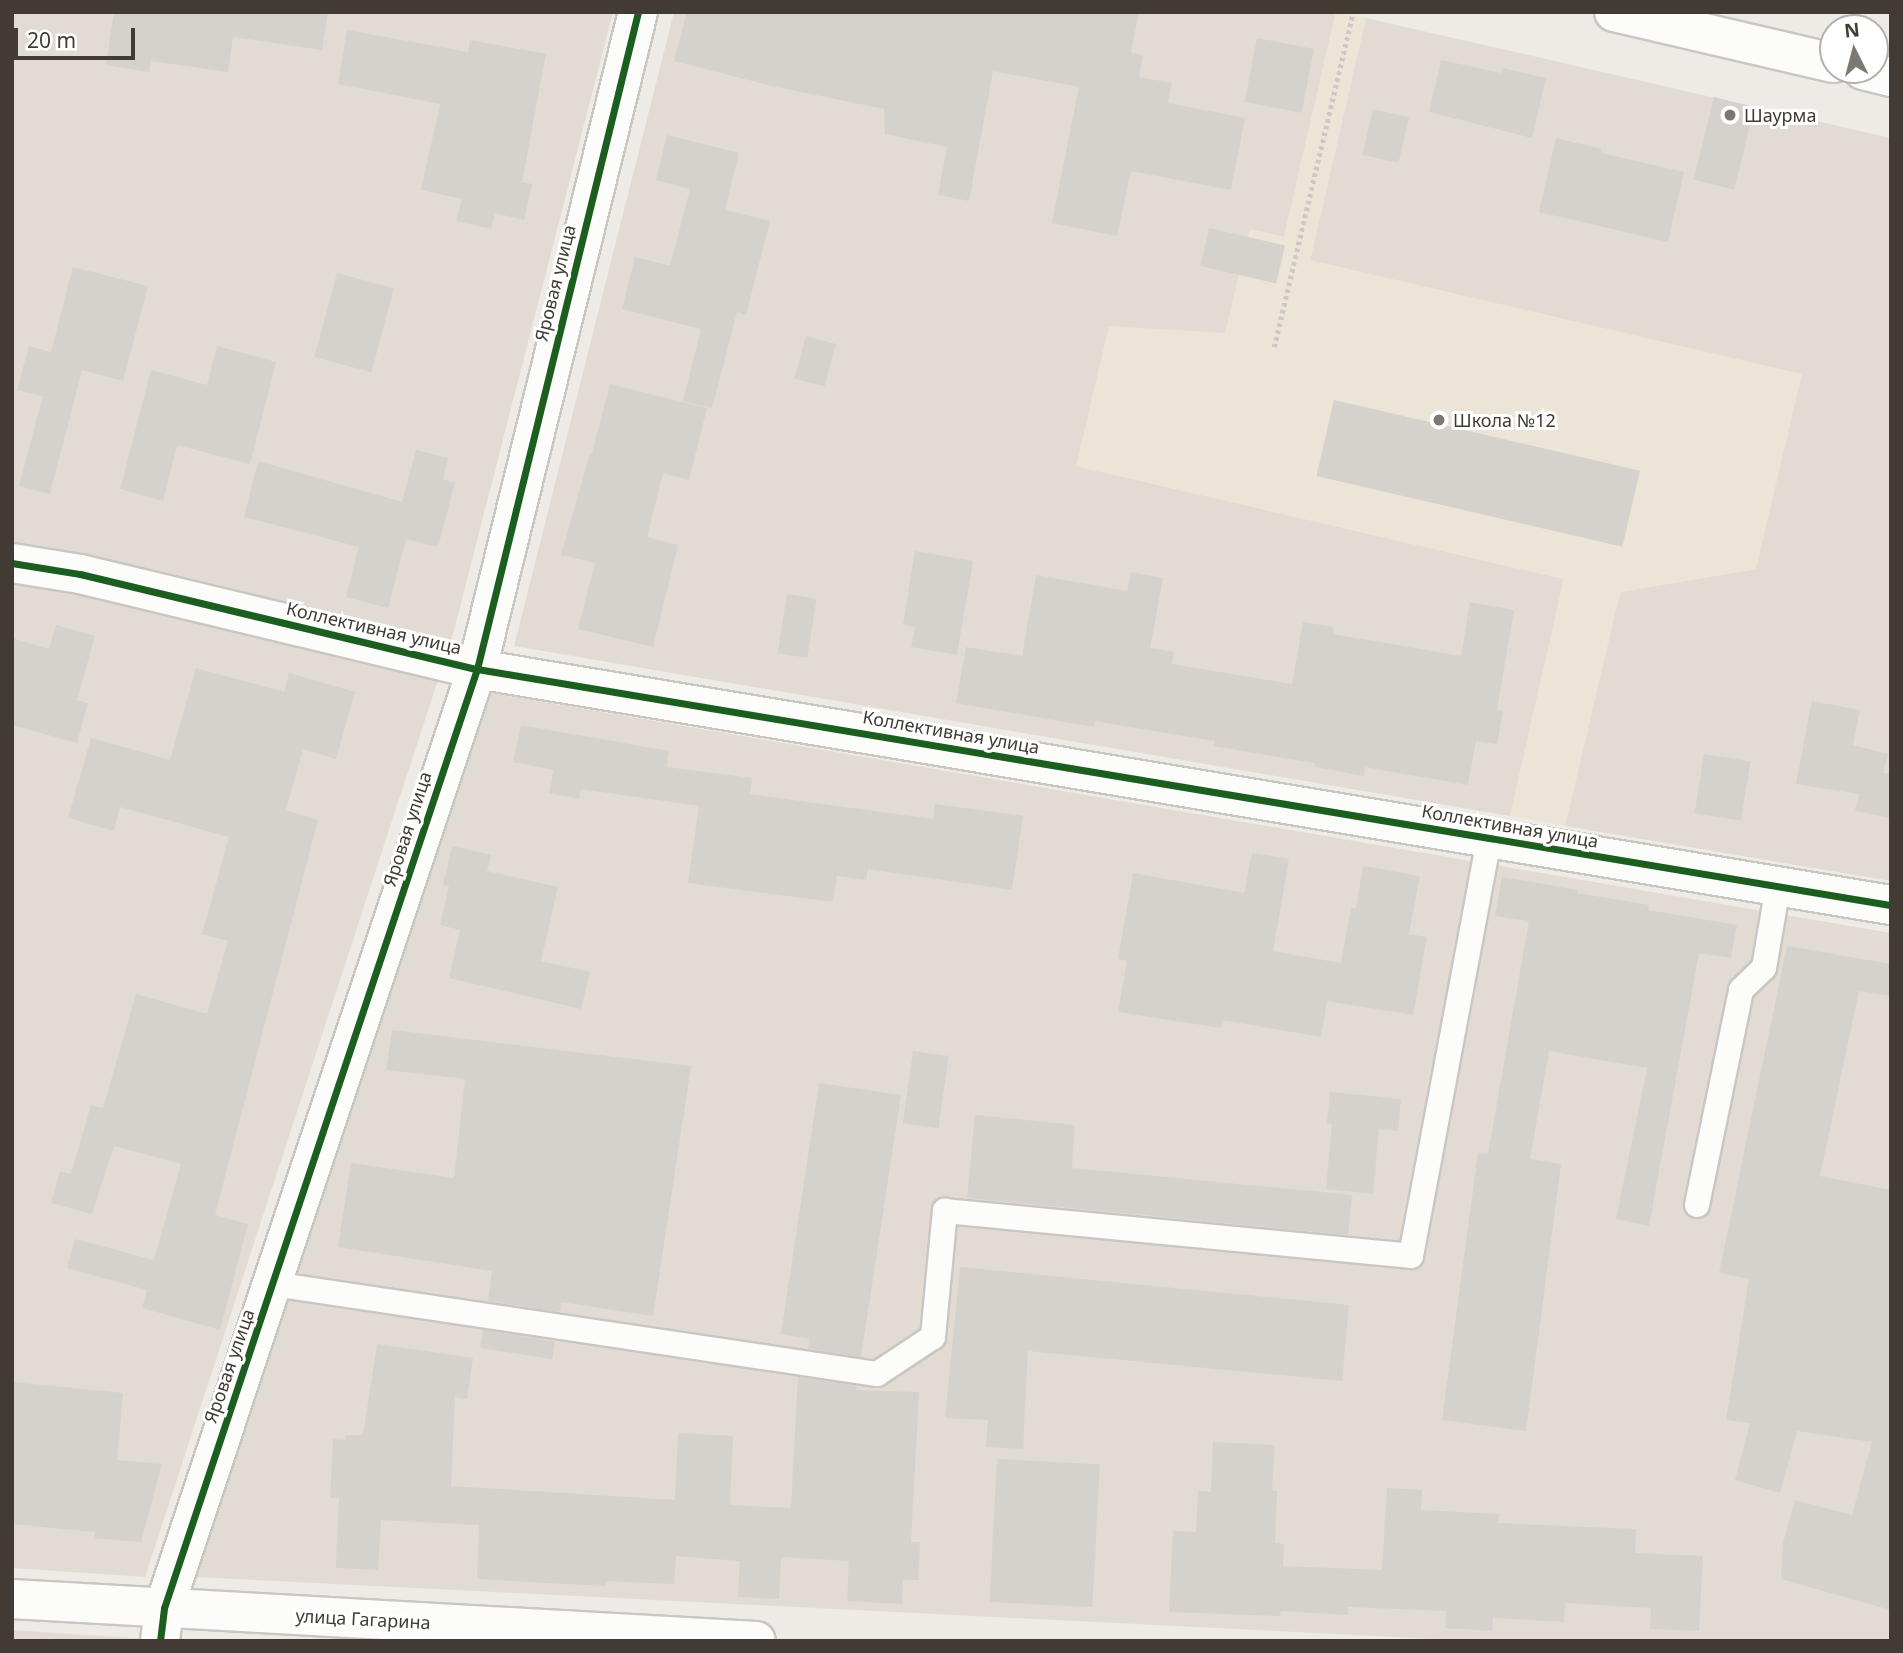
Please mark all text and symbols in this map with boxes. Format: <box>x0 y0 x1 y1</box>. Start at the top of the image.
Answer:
scale bar <box>18 14 138 58</box>
north arrow <box>1819 14 1889 84</box>
text: N <box>1843 16 1861 44</box>
text: 20 m <box>27 26 76 54</box>
place label: Шаурма <box>1744 104 1816 126</box>
marker: Шаурма <box>1722 107 1738 123</box>
street label: Яровая улица <box>530 222 580 344</box>
place label: Школа №12 <box>1453 409 1556 431</box>
marker: Школа №12 <box>1431 412 1447 428</box>
street label: Коллективная улица <box>284 597 464 659</box>
street label: Коллективная улица <box>861 706 1041 758</box>
street label: Яровая улица <box>378 769 436 889</box>
street label: Коллективная улица <box>1420 800 1600 852</box>
street label: Яровая улица <box>199 1306 259 1426</box>
street label: улица Гагарина <box>295 1605 431 1633</box>

